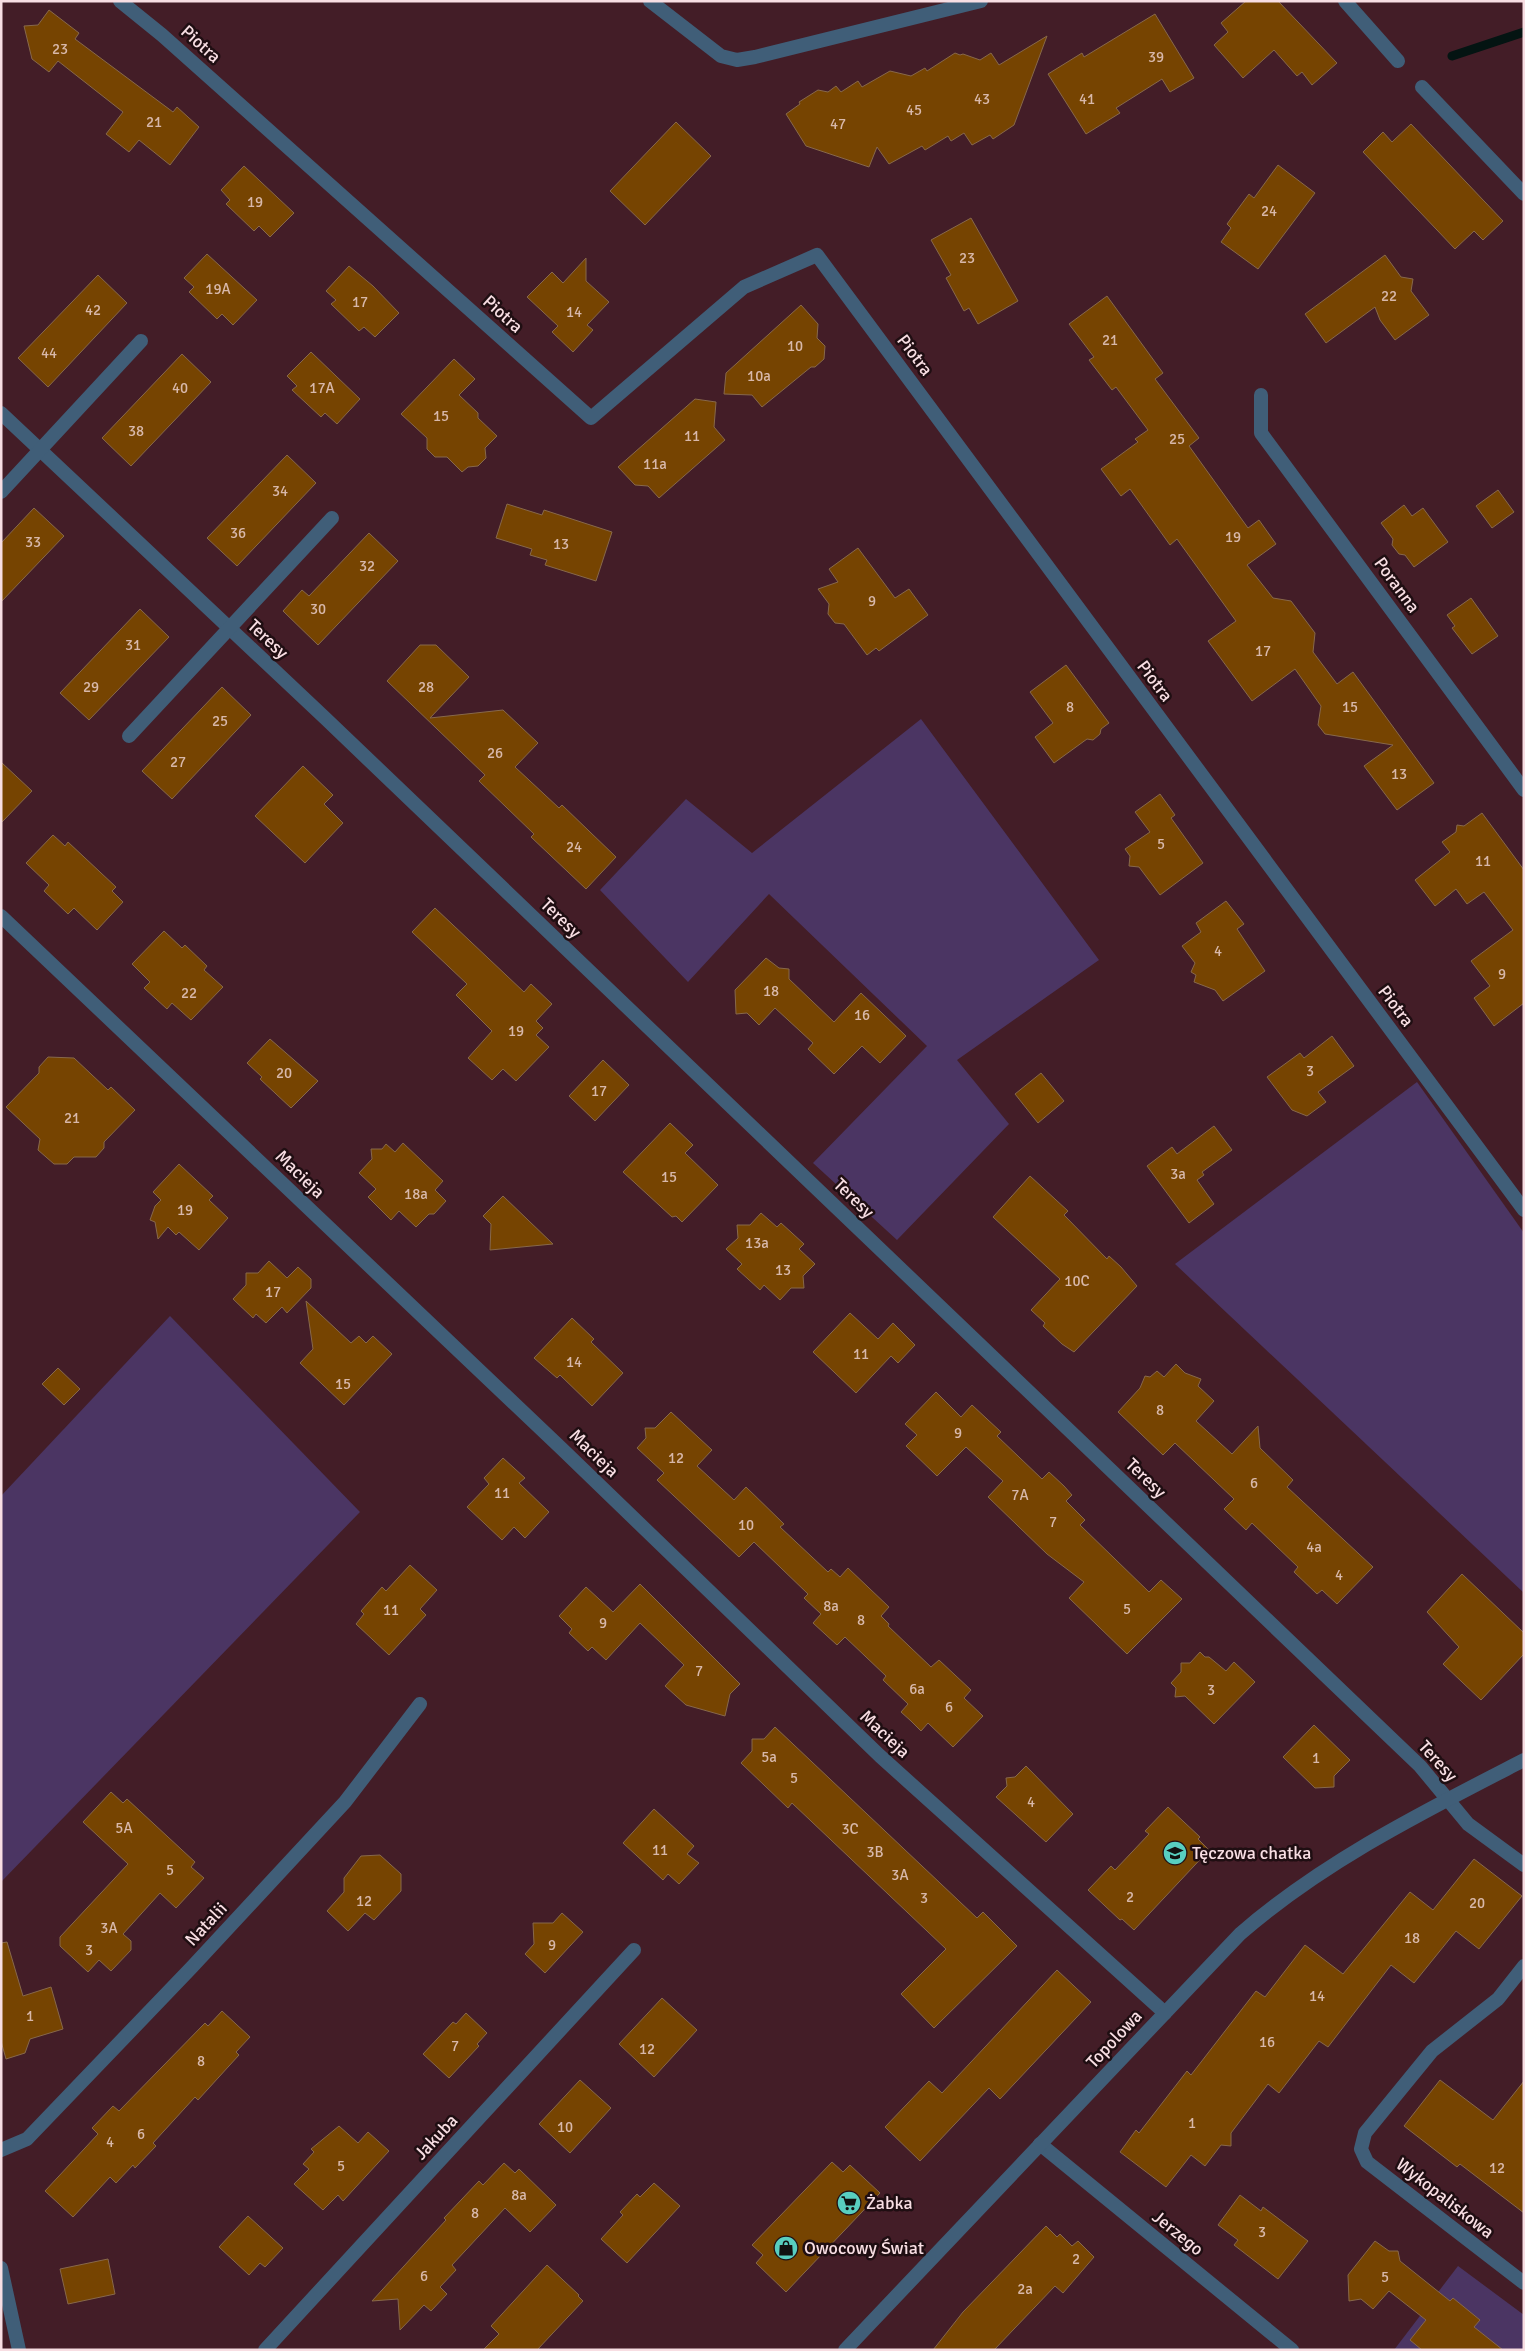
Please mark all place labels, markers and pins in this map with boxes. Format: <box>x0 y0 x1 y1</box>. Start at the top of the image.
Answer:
school or university icon: Tęczowa chatka <box>1162 1840 1188 1866</box>
place label: Tęczowa chatka <box>1192 1842 1311 1864</box>
supermarket icon: Żabka <box>836 2190 862 2216</box>
place label: Żabka <box>866 2192 913 2214</box>
shop icon: Owocowy Świat <box>773 2235 799 2261</box>
place label: Owocowy Świat <box>804 2237 924 2259</box>

